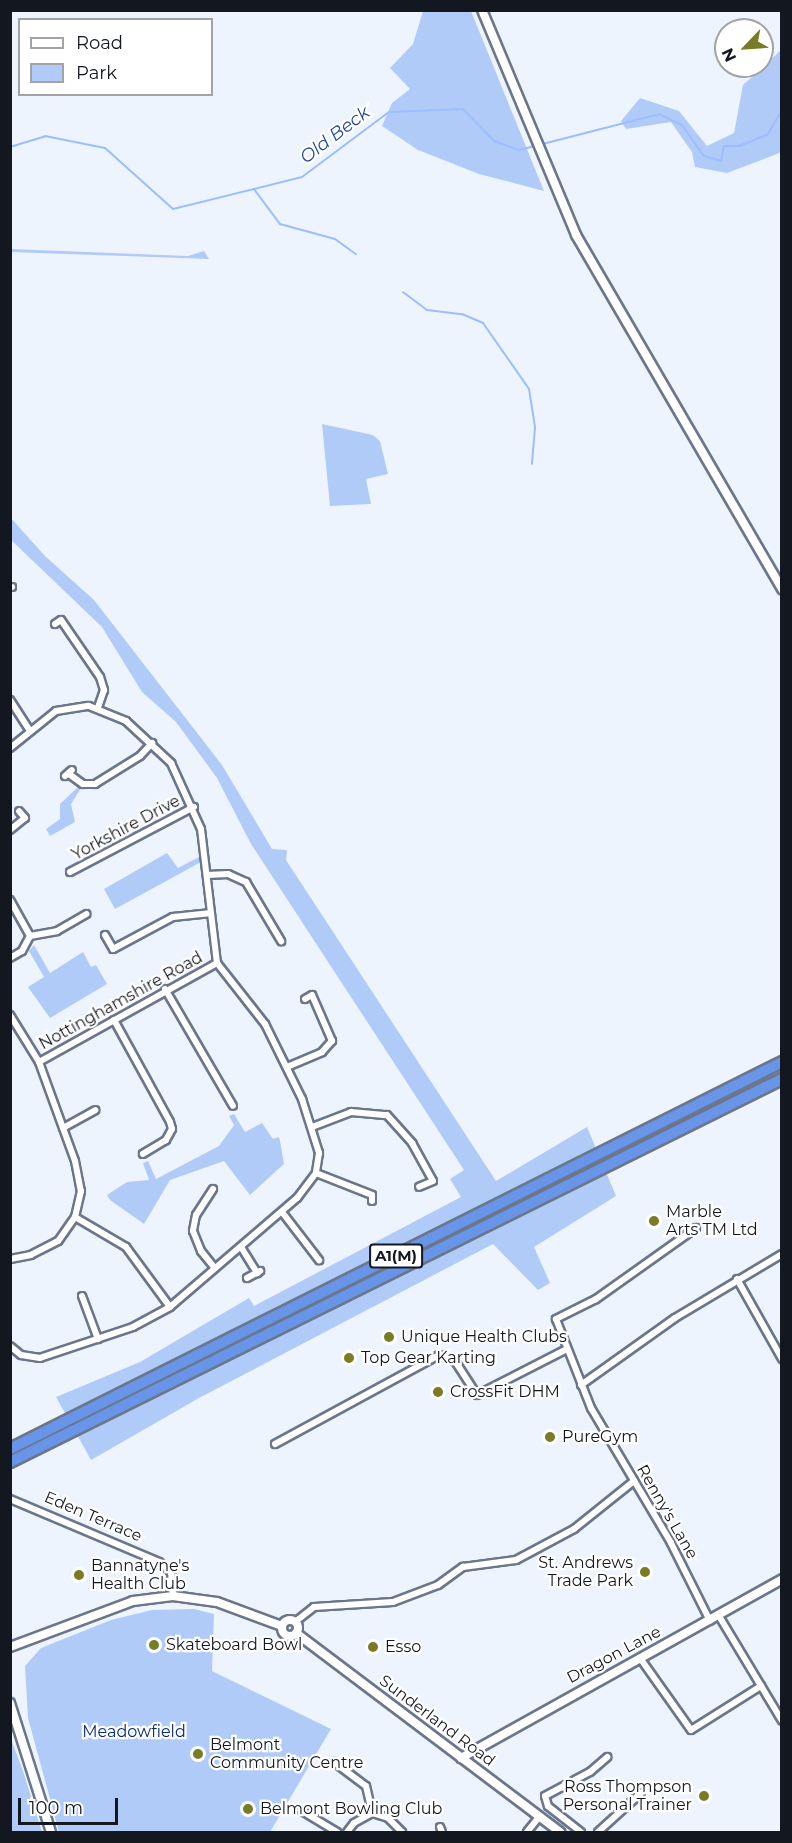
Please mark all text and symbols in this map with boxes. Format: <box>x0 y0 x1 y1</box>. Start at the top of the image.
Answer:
legend <box>18 18 213 96</box>
north arrow <box>714 18 774 78</box>
text: Road <box>76 32 123 54</box>
text: N <box>718 45 740 65</box>
text: Park <box>76 62 117 84</box>
water label: Old Beck <box>296 102 374 168</box>
street label: Yorkshire Drive <box>69 791 183 865</box>
street label: Nottinghamshire Road <box>36 948 206 1054</box>
place label: Marble Arts TM Ltd <box>666 1202 758 1240</box>
marker: Marble Arts TM Ltd <box>647 1214 661 1228</box>
road number: A1(M) <box>369 1244 423 1268</box>
place label: Unique Health Clubs <box>401 1327 567 1347</box>
marker: Unique Health Clubs <box>382 1330 396 1344</box>
place label: Top Gear Karting <box>361 1348 496 1368</box>
marker: Top Gear Karting <box>342 1351 356 1365</box>
place label: CrossFit DHM <box>450 1382 560 1402</box>
marker: CrossFit DHM <box>431 1385 445 1399</box>
place label: PureGym <box>562 1427 638 1447</box>
marker: PureGym <box>543 1430 557 1444</box>
street label: Renny's Lane <box>632 1461 702 1563</box>
street label: Eden Terrace <box>41 1488 145 1546</box>
place label: St. Andrews Trade Park <box>538 1553 633 1591</box>
place label: Bannatyne's Health Club <box>91 1556 189 1594</box>
marker: St. Andrews Trade Park <box>638 1565 652 1579</box>
marker: Bannatyne's Health Club <box>72 1568 86 1582</box>
street label: Dragon Lane <box>564 1622 664 1688</box>
place label: Skateboard Bowl <box>166 1635 302 1655</box>
place label: Esso <box>385 1637 421 1657</box>
marker: Skateboard Bowl <box>147 1638 161 1652</box>
marker: Esso <box>366 1640 380 1654</box>
street label: Sunderland Road <box>375 1671 499 1771</box>
park label: Meadowfield <box>82 1722 186 1742</box>
place label: Belmont Community Centre <box>210 1735 363 1773</box>
marker: Belmont Community Centre <box>191 1747 205 1761</box>
place label: Ross Thompson Personal Trainer <box>563 1777 692 1815</box>
scale bar <box>21 1786 122 1824</box>
marker: Ross Thompson Personal Trainer <box>697 1789 711 1803</box>
text: 100 m <box>29 1797 83 1819</box>
place label: Belmont Bowling Club <box>260 1799 442 1819</box>
marker: Belmont Bowling Club <box>241 1802 255 1816</box>

